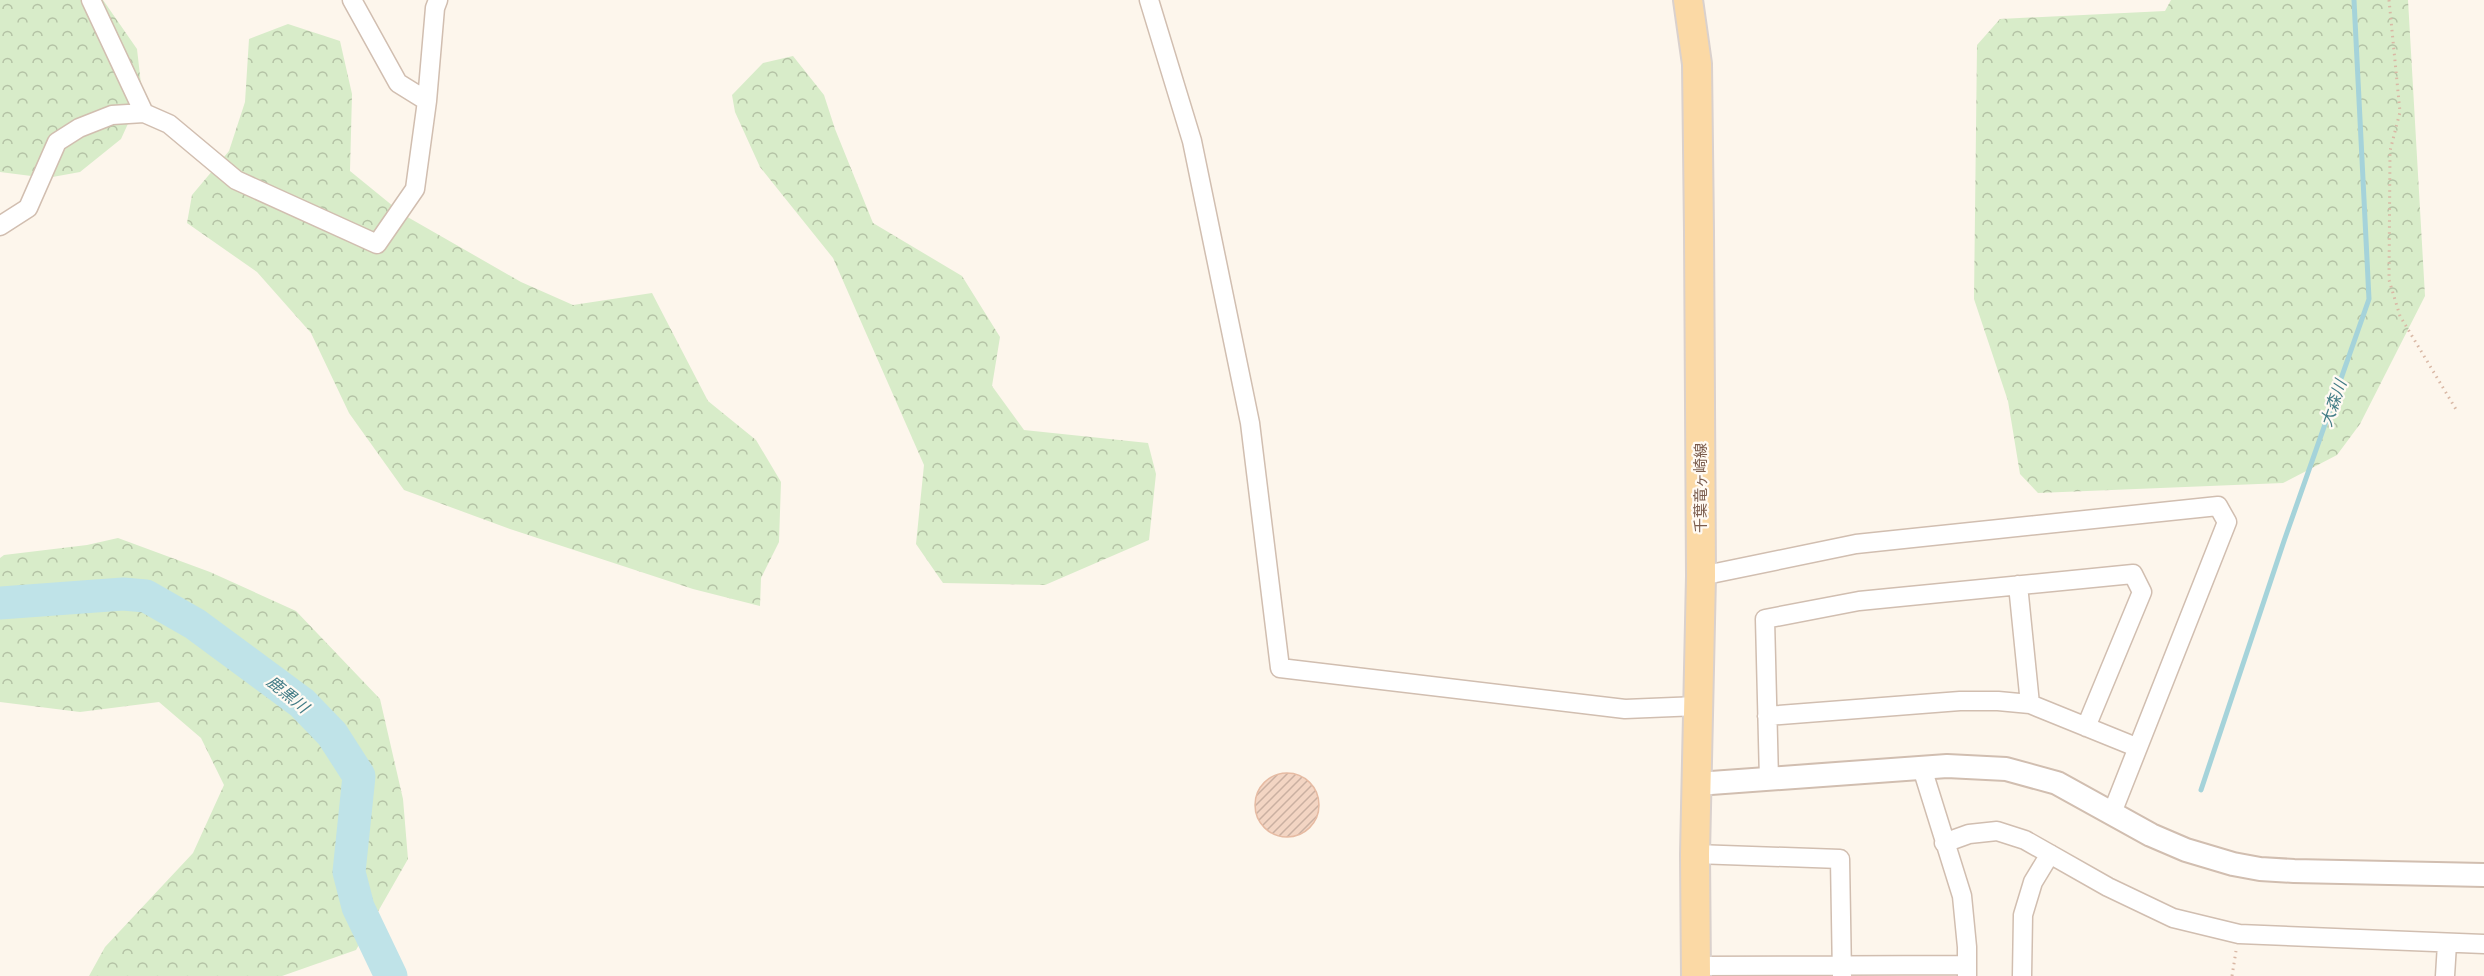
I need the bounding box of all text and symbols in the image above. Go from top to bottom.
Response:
water label: 大森川 [2316,375,2351,429]
street label: 千葉竜ヶ崎線 [1691,443,1710,533]
water label: 鹿黒川 [263,671,314,718]

